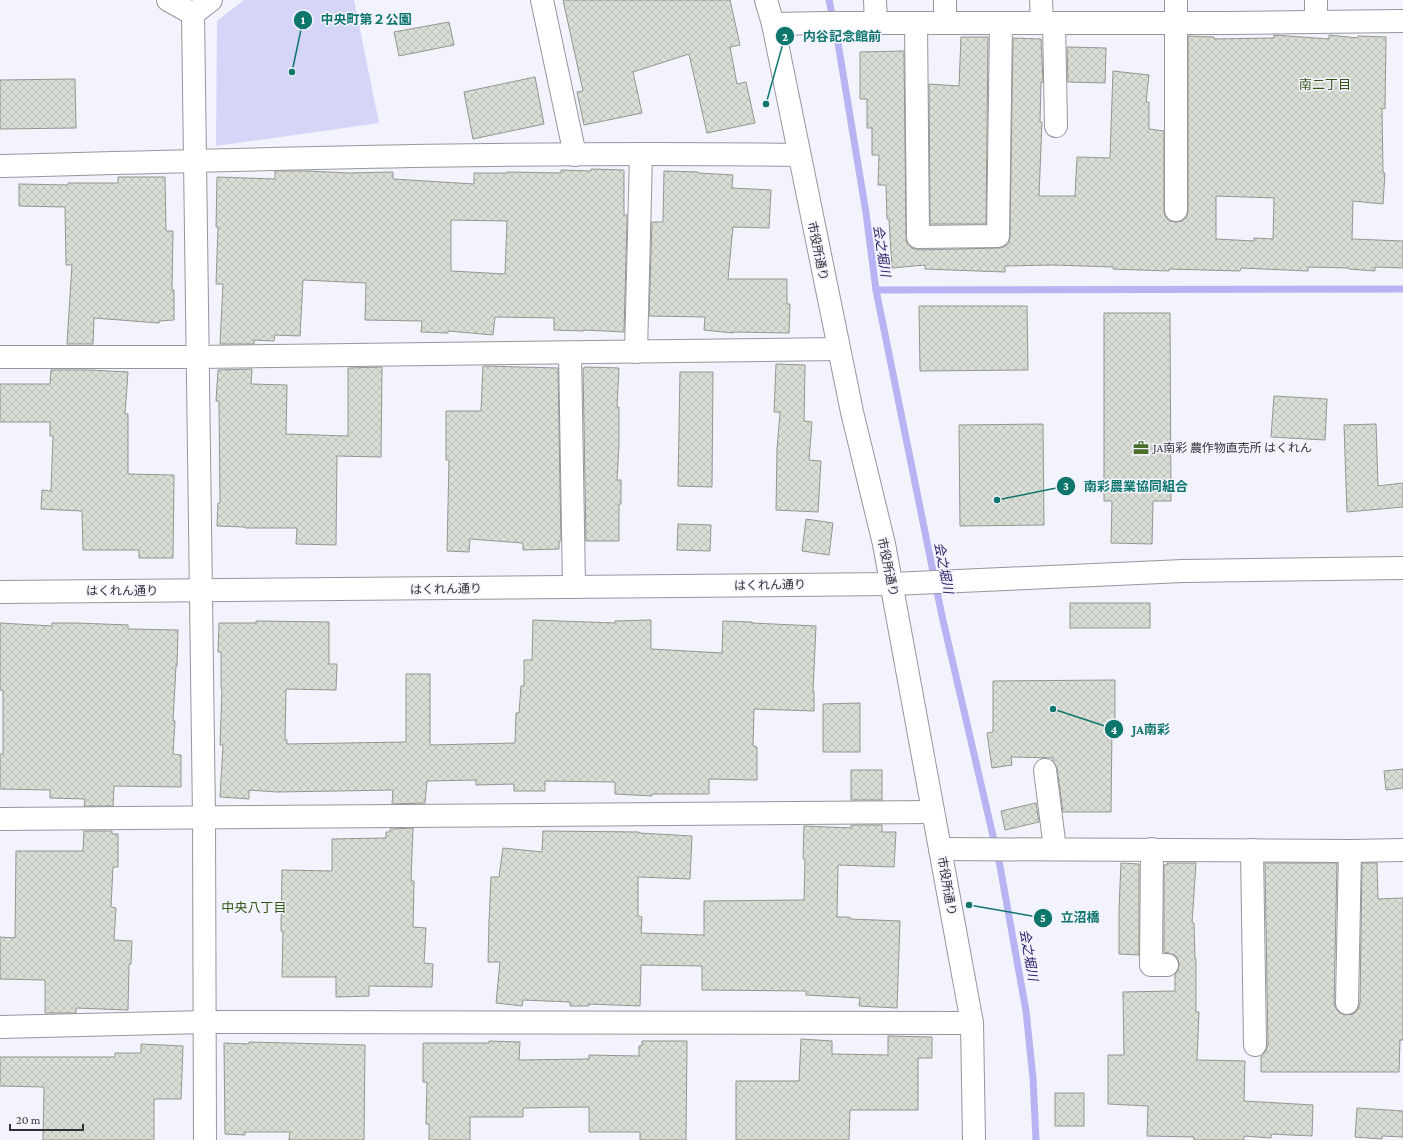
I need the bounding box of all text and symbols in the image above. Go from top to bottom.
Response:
callout: 中央町第２公園 [293,7,420,32]
text: 中央町第２公園 [320,12,412,27]
text: 1 [301,13,306,27]
callout: 内谷記念館前 [775,24,889,49]
text: 内谷記念館前 [803,29,881,44]
text: 2 [782,30,788,44]
district label: 南二丁目 [1299,77,1351,92]
street label: 市役所通り [805,220,831,282]
water label: 会之堀川 [871,224,894,280]
office icon: JA南彩 農作物直売所 はくれん [1132,439,1150,457]
place label: JA南彩 農作物直売所 はくれん [1152,441,1312,455]
callout: 南彩農業協同組合 [1056,473,1196,498]
text: 3 [1063,479,1069,493]
text: 南彩農業協同組合 [1084,479,1188,494]
street label: 市役所通り [875,536,901,598]
water label: 会之堀川 [932,541,957,597]
street label: はくれん通り [734,577,806,593]
street label: はくれん通り [410,581,482,597]
street label: はくれん通り [86,584,158,598]
callout: JA南彩 [1104,717,1179,742]
text: JA南彩 [1130,722,1170,737]
text: 4 [1111,723,1118,737]
street label: 市役所通り [935,855,959,917]
district label: 中央八丁目 [221,900,287,915]
callout: 立沼橋 [1033,905,1108,930]
text: 立沼橋 [1060,910,1100,925]
text: 5 [1040,911,1046,925]
water label: 会之堀川 [1017,928,1041,984]
scale bar [10,1106,83,1132]
text: 20 m [16,1113,41,1127]

